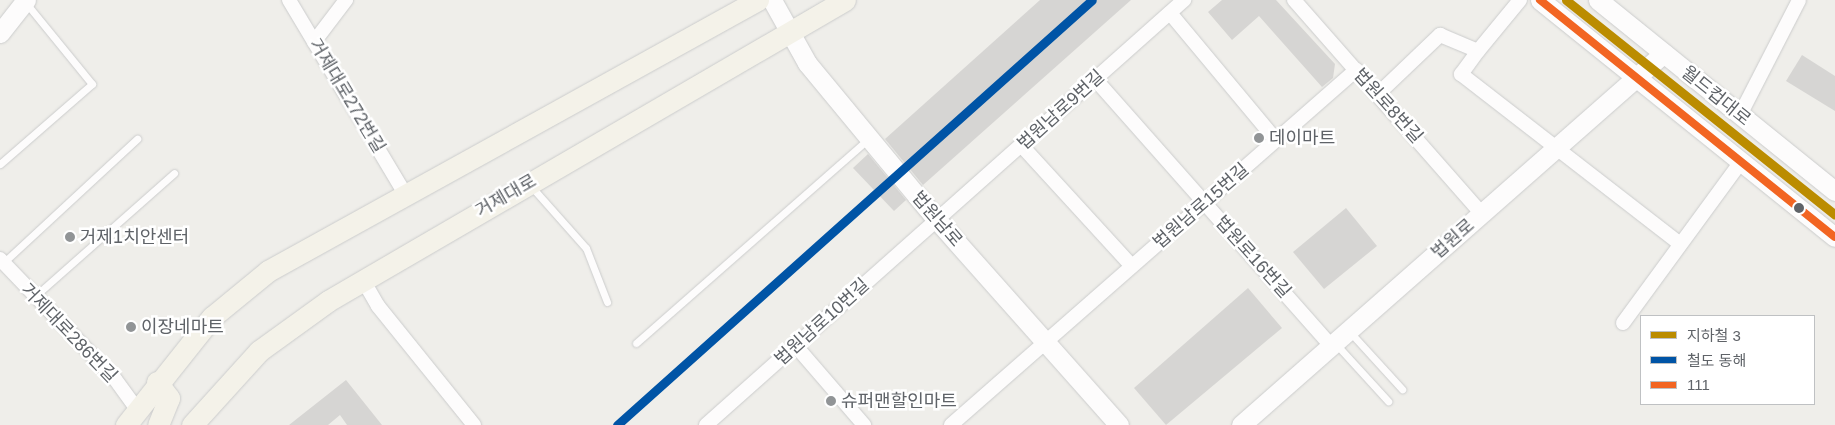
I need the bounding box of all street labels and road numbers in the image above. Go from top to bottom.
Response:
street label: 거제대로272번길 [304,35,390,157]
street label: 월드컵대로 [1677,62,1755,130]
street label: 법원로8번길 [1349,64,1427,148]
street label: 법원남로9번길 [1013,65,1109,155]
street label: 법원남로15번길 [1149,159,1253,253]
street label: 거제대로 [472,170,540,222]
street label: 법원남로 [907,187,967,251]
street label: 법원로16번길 [1211,212,1295,302]
street label: 법원로 [1427,215,1479,263]
street label: 법원남로10번길 [770,274,874,370]
street label: 거제대로286번길 [16,279,122,387]

